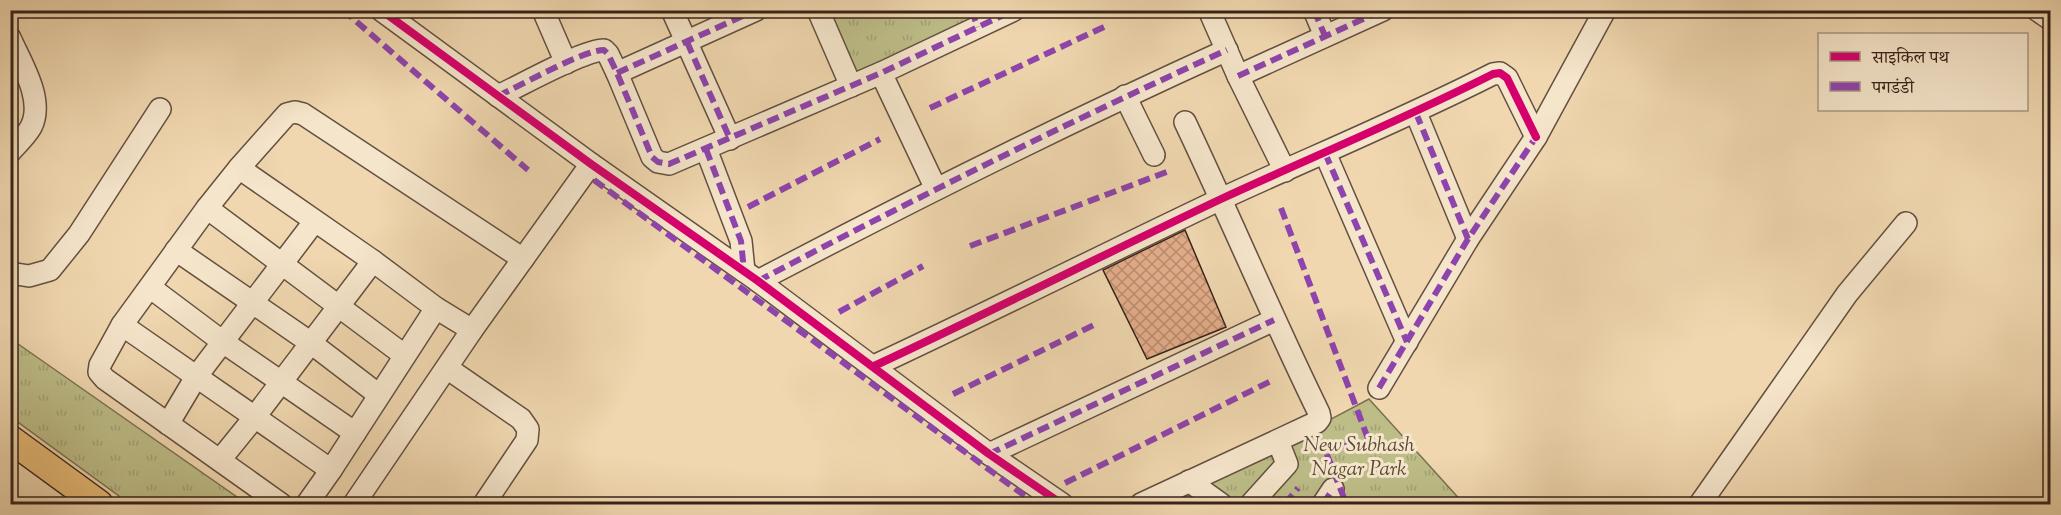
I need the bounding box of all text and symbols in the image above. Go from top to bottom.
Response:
legend [1818,33,2028,111]
text: साइकिल पथ [1871,46,1951,72]
text: पगडंडी [1871,76,1915,102]
park label: New Subhash Nagar Park [1303,431,1415,485]

